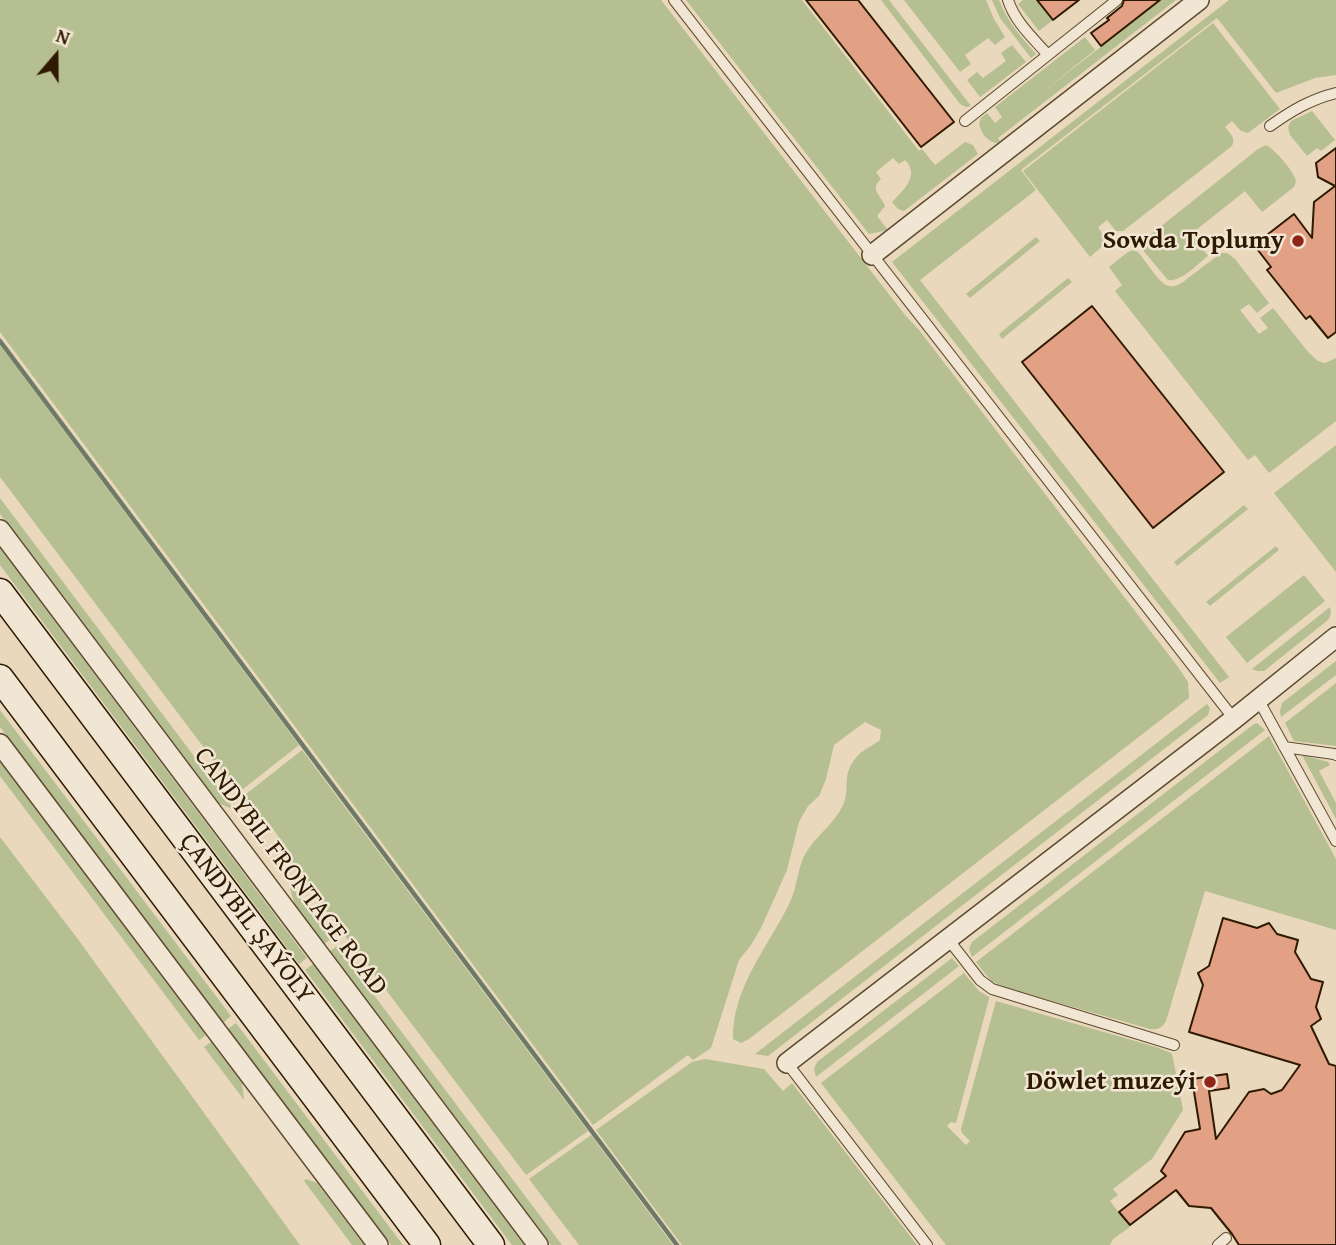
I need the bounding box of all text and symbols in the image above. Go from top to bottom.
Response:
north arrow [21,21,91,91]
text: N [52,21,74,52]
place label: Sowda Toplumy [1103,225,1284,257]
marker: Sowda Toplumy [1290,233,1306,249]
street label: CANDYBIL FRONTAGE ROAD [186,742,394,1002]
street label: ÇANDYBIL ŞAÝOLY [172,828,320,1010]
place label: Döwlet muzeýi [1026,1066,1196,1098]
marker: Döwlet muzeýi [1202,1074,1218,1090]

